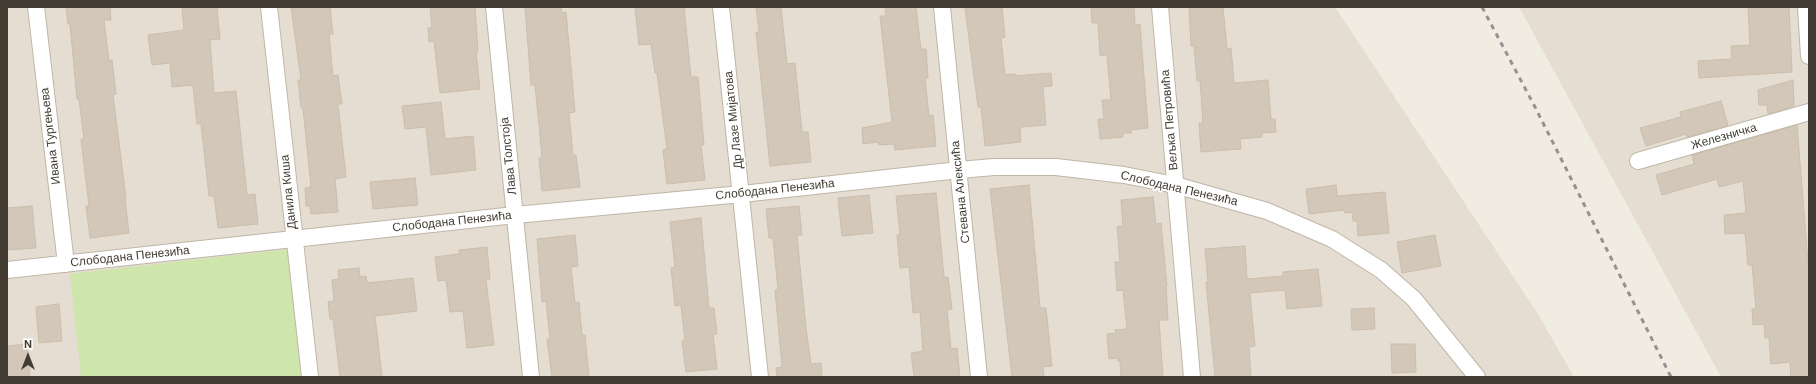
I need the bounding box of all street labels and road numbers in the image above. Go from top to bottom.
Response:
street label: Вељка Петровића [1158,69,1182,171]
street label: Др Лазе Мијатова [722,70,746,170]
street label: Ивана Тургењева [38,87,64,185]
street label: Лава Толстоја [498,117,520,195]
street label: Железничка [1689,121,1759,153]
street label: Стевана Алексића [948,140,974,244]
street label: Данила Киша [278,154,300,230]
street label: Слободана Пенезића [1119,169,1239,209]
street label: Слободана Пенезића [715,177,835,203]
street label: Слободана Пенезића [392,209,512,235]
street label: Слободана Пенезића [70,244,190,270]

